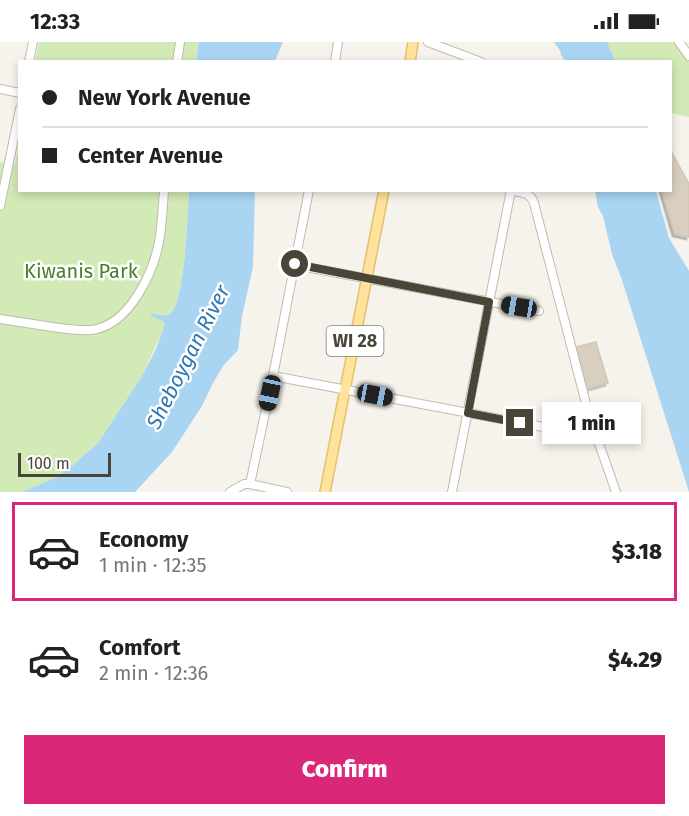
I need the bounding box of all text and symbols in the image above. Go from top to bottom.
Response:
text: 12:33 [30,8,80,35]
text: New York Avenue [78,84,251,111]
text: Center Avenue [78,142,223,169]
route start [281,250,308,277]
park label: Kiwanis Park [24,259,139,283]
water label: Sheboygan River [140,280,236,434]
car [500,295,538,319]
road number: WI 28 [326,326,384,356]
car [257,374,283,412]
car [356,383,394,407]
callout: 1 min [541,402,640,444]
route end [506,409,533,436]
text: 1 min [568,411,615,435]
scale bar [18,450,111,478]
text: 100 m [27,454,70,473]
icon: car [27,525,81,579]
text: Economy [99,526,188,553]
text: $3.18 [612,538,662,565]
text: 1 min · 12:35 [99,553,206,577]
icon: car [27,633,81,687]
text: Comfort [99,634,180,661]
text: $4.29 [608,646,662,673]
text: 2 min · 12:36 [99,661,208,685]
button: Confirm [24,735,665,804]

